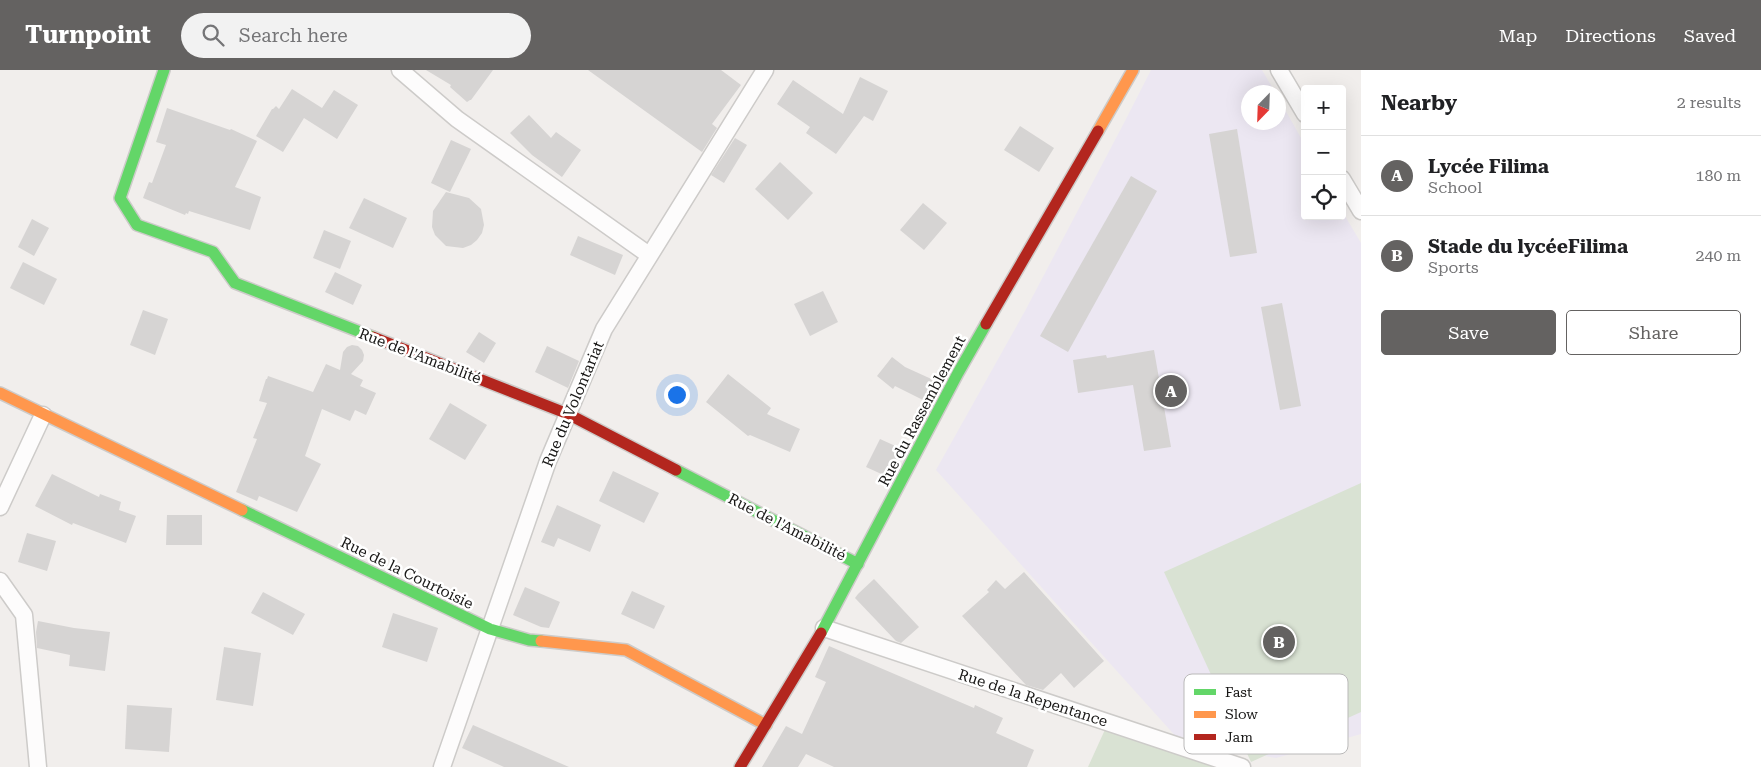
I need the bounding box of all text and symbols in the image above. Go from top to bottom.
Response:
search box [181,13,531,58]
text: Turnpoint [25,21,151,49]
icon: search [199,21,227,49]
text: Search here [239,24,348,47]
text: Map [1499,25,1537,46]
text: Directions [1565,25,1656,46]
text: Saved [1684,25,1736,46]
north arrow [1241,85,1286,130]
map controls [1301,85,1346,220]
button: + [1301,85,1346,130]
text: Nearby [1381,91,1457,115]
text: 2 results [1677,93,1741,112]
button: − [1301,130,1346,175]
text: Lycée Filima [1428,155,1549,178]
text: A [1391,166,1403,185]
text: 180 m [1695,166,1741,185]
button: locate [1301,175,1346,220]
text: School [1428,178,1482,197]
text: Stade du lycéeFilima [1428,235,1628,258]
text: B [1391,246,1403,265]
text: 240 m [1695,246,1741,265]
text: Sports [1428,258,1479,277]
button: Save [1381,310,1556,355]
button: Share [1566,310,1741,355]
street label: Rue de l'Amabilité [356,324,484,388]
street label: Rue du Rassemblement [875,332,970,489]
street label: Rue du Volontariat [538,338,608,470]
pin: A [1155,372,1187,410]
your location [664,382,690,408]
street label: Rue de l'Amabilité [725,490,849,564]
street label: Rue de la Courtoisie [338,533,476,613]
pin: B [1263,623,1295,661]
street label: Rue de la Repentance [956,665,1110,731]
legend [1184,674,1348,754]
text: Fast [1225,684,1252,700]
text: Slow [1225,706,1258,722]
text: Jam [1225,729,1253,745]

